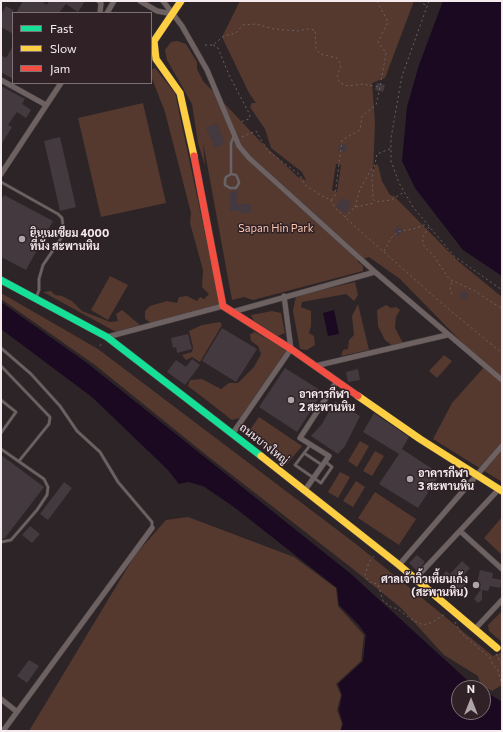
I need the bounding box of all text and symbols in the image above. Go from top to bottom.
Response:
legend [12,12,152,84]
text: Fast [50,21,73,35]
text: Slow [50,41,77,55]
text: Jam [50,61,70,75]
park label: Sapan Hin Park [238,221,314,235]
place label: ยิมเนเซียม 4000 ที่นั่ง สะพานหิน [30,226,109,252]
marker: ยิมเนเซียม 4000 ที่นั่ง สะพานหิน [17,234,27,244]
place label: อาคารกีฬา 2 สะพานหิน [299,387,355,413]
marker: อาคารกีฬา 2 สะพานหิน [286,395,296,405]
street label: ถนนบางใหญ่ [237,421,291,467]
place label: อาคารกีฬา 3 สะพานหิน [418,466,474,492]
marker: อาคารกีฬา 3 สะพานหิน [405,474,415,484]
place label: ศาลเจ้ากิ้วเที้ยนเก้ง (สะพานหิน) [381,572,468,598]
marker: ศาลเจ้ากิ้วเที้ยนเก้ง (สะพานหิน) [471,580,481,590]
north arrow [451,680,491,720]
text: N [467,682,475,695]

